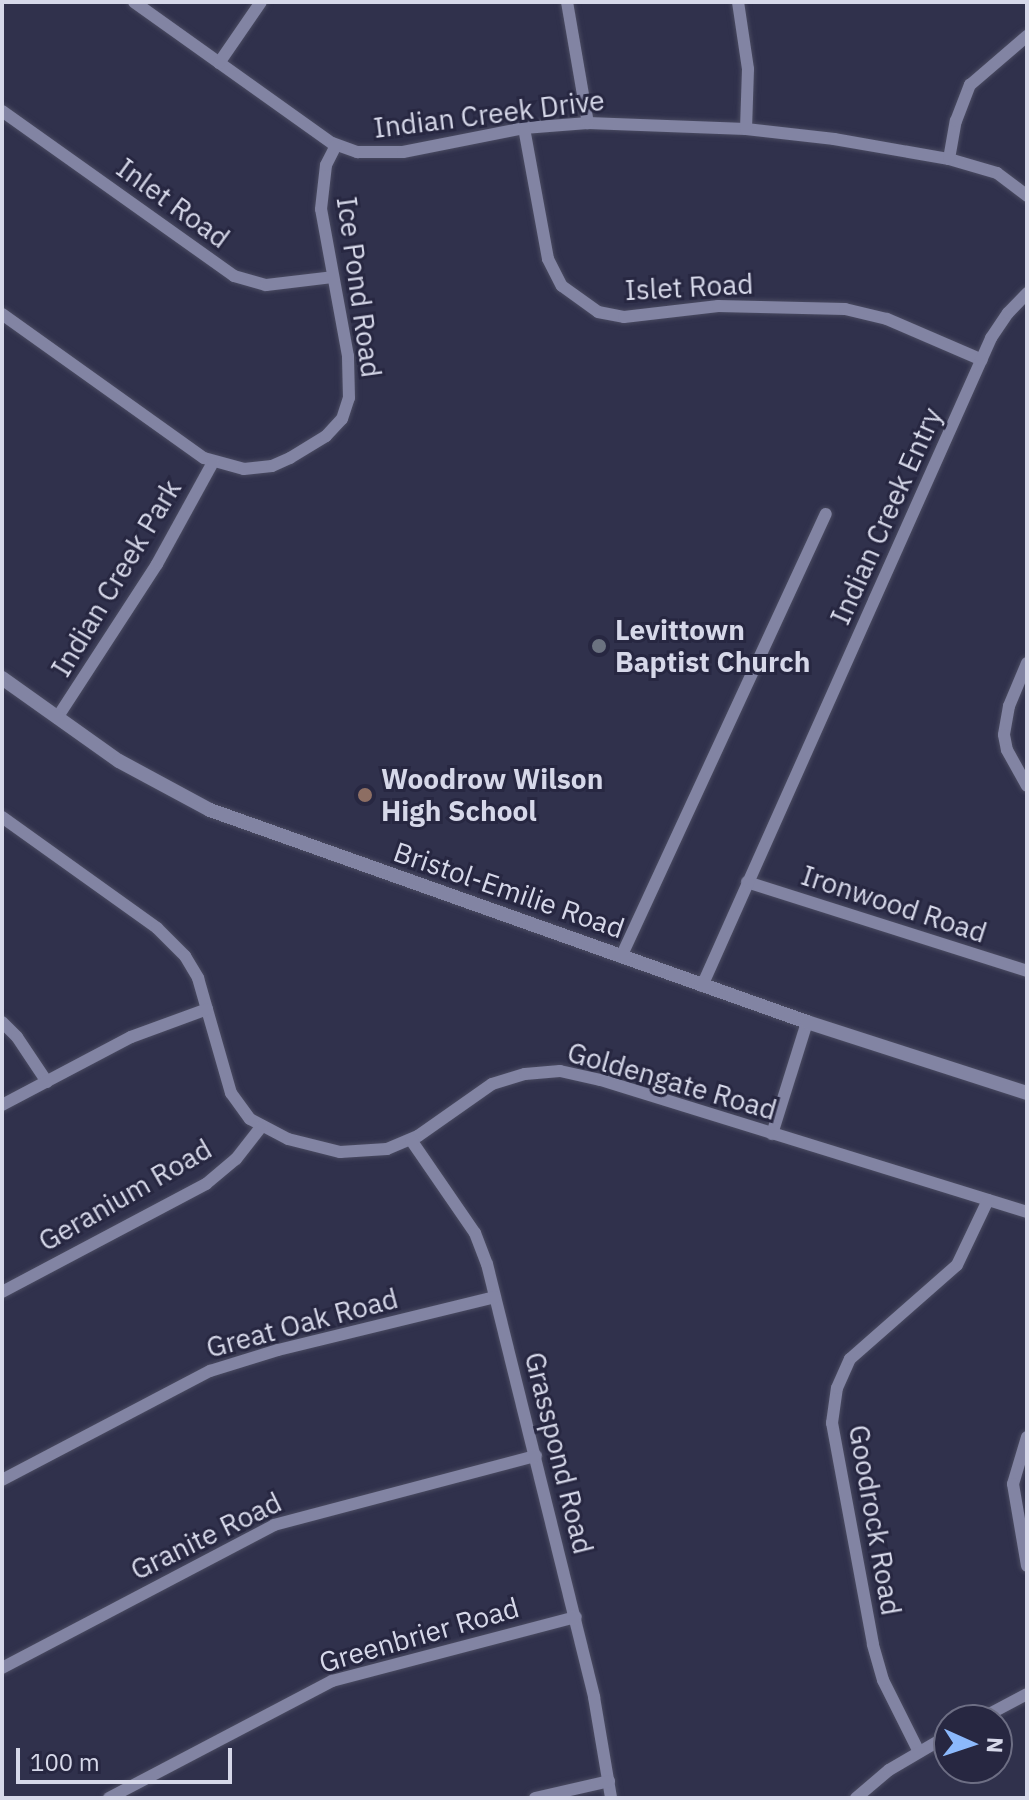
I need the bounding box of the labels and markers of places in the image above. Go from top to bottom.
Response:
place label: Levittown Baptist Church [615,613,810,679]
marker: Levittown Baptist Church [590,637,608,655]
place label: Woodrow Wilson High School [381,762,603,828]
marker: Woodrow Wilson High School [356,786,374,804]

